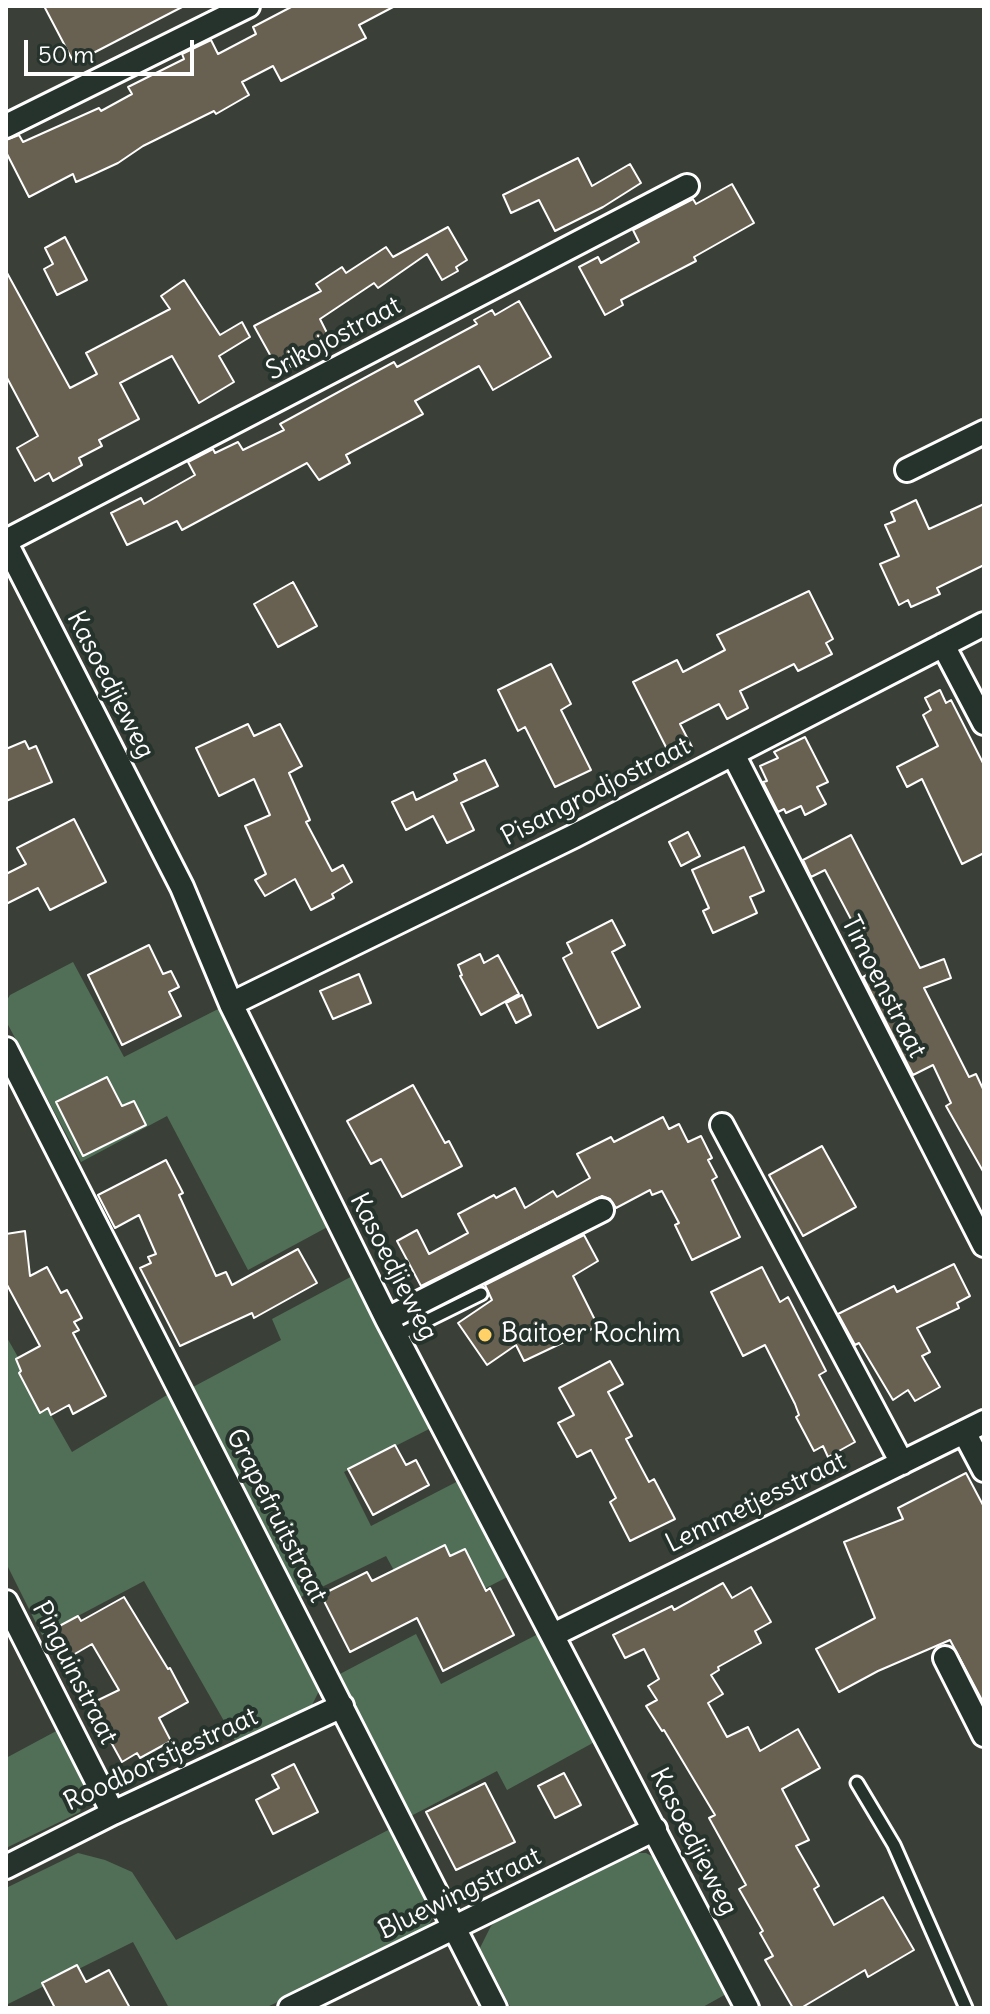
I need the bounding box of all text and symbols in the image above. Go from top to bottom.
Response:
scale bar [28,24,198,74]
text: 50 m [38,39,94,69]
street label: Srikojostraat [261,290,407,388]
street label: Kasoedjieweg [60,606,160,764]
street label: Pisangrodjostraat [496,731,696,853]
street label: Timoenstraat [834,911,932,1063]
street label: Kasoedjieweg [343,1188,443,1346]
place label: Baitoer Rochim [501,1319,681,1351]
marker: Baitoer Rochim [476,1326,494,1344]
street label: Grapefruitstraat [219,1424,333,1608]
street label: Lemmetjesstraat [661,1446,851,1560]
street label: Pinguinstraat [25,1596,123,1750]
street label: Roodborstjestraat [59,1701,263,1819]
street label: Kasoedjieweg [643,1763,743,1921]
street label: Bluewingstraat [374,1841,546,1947]

